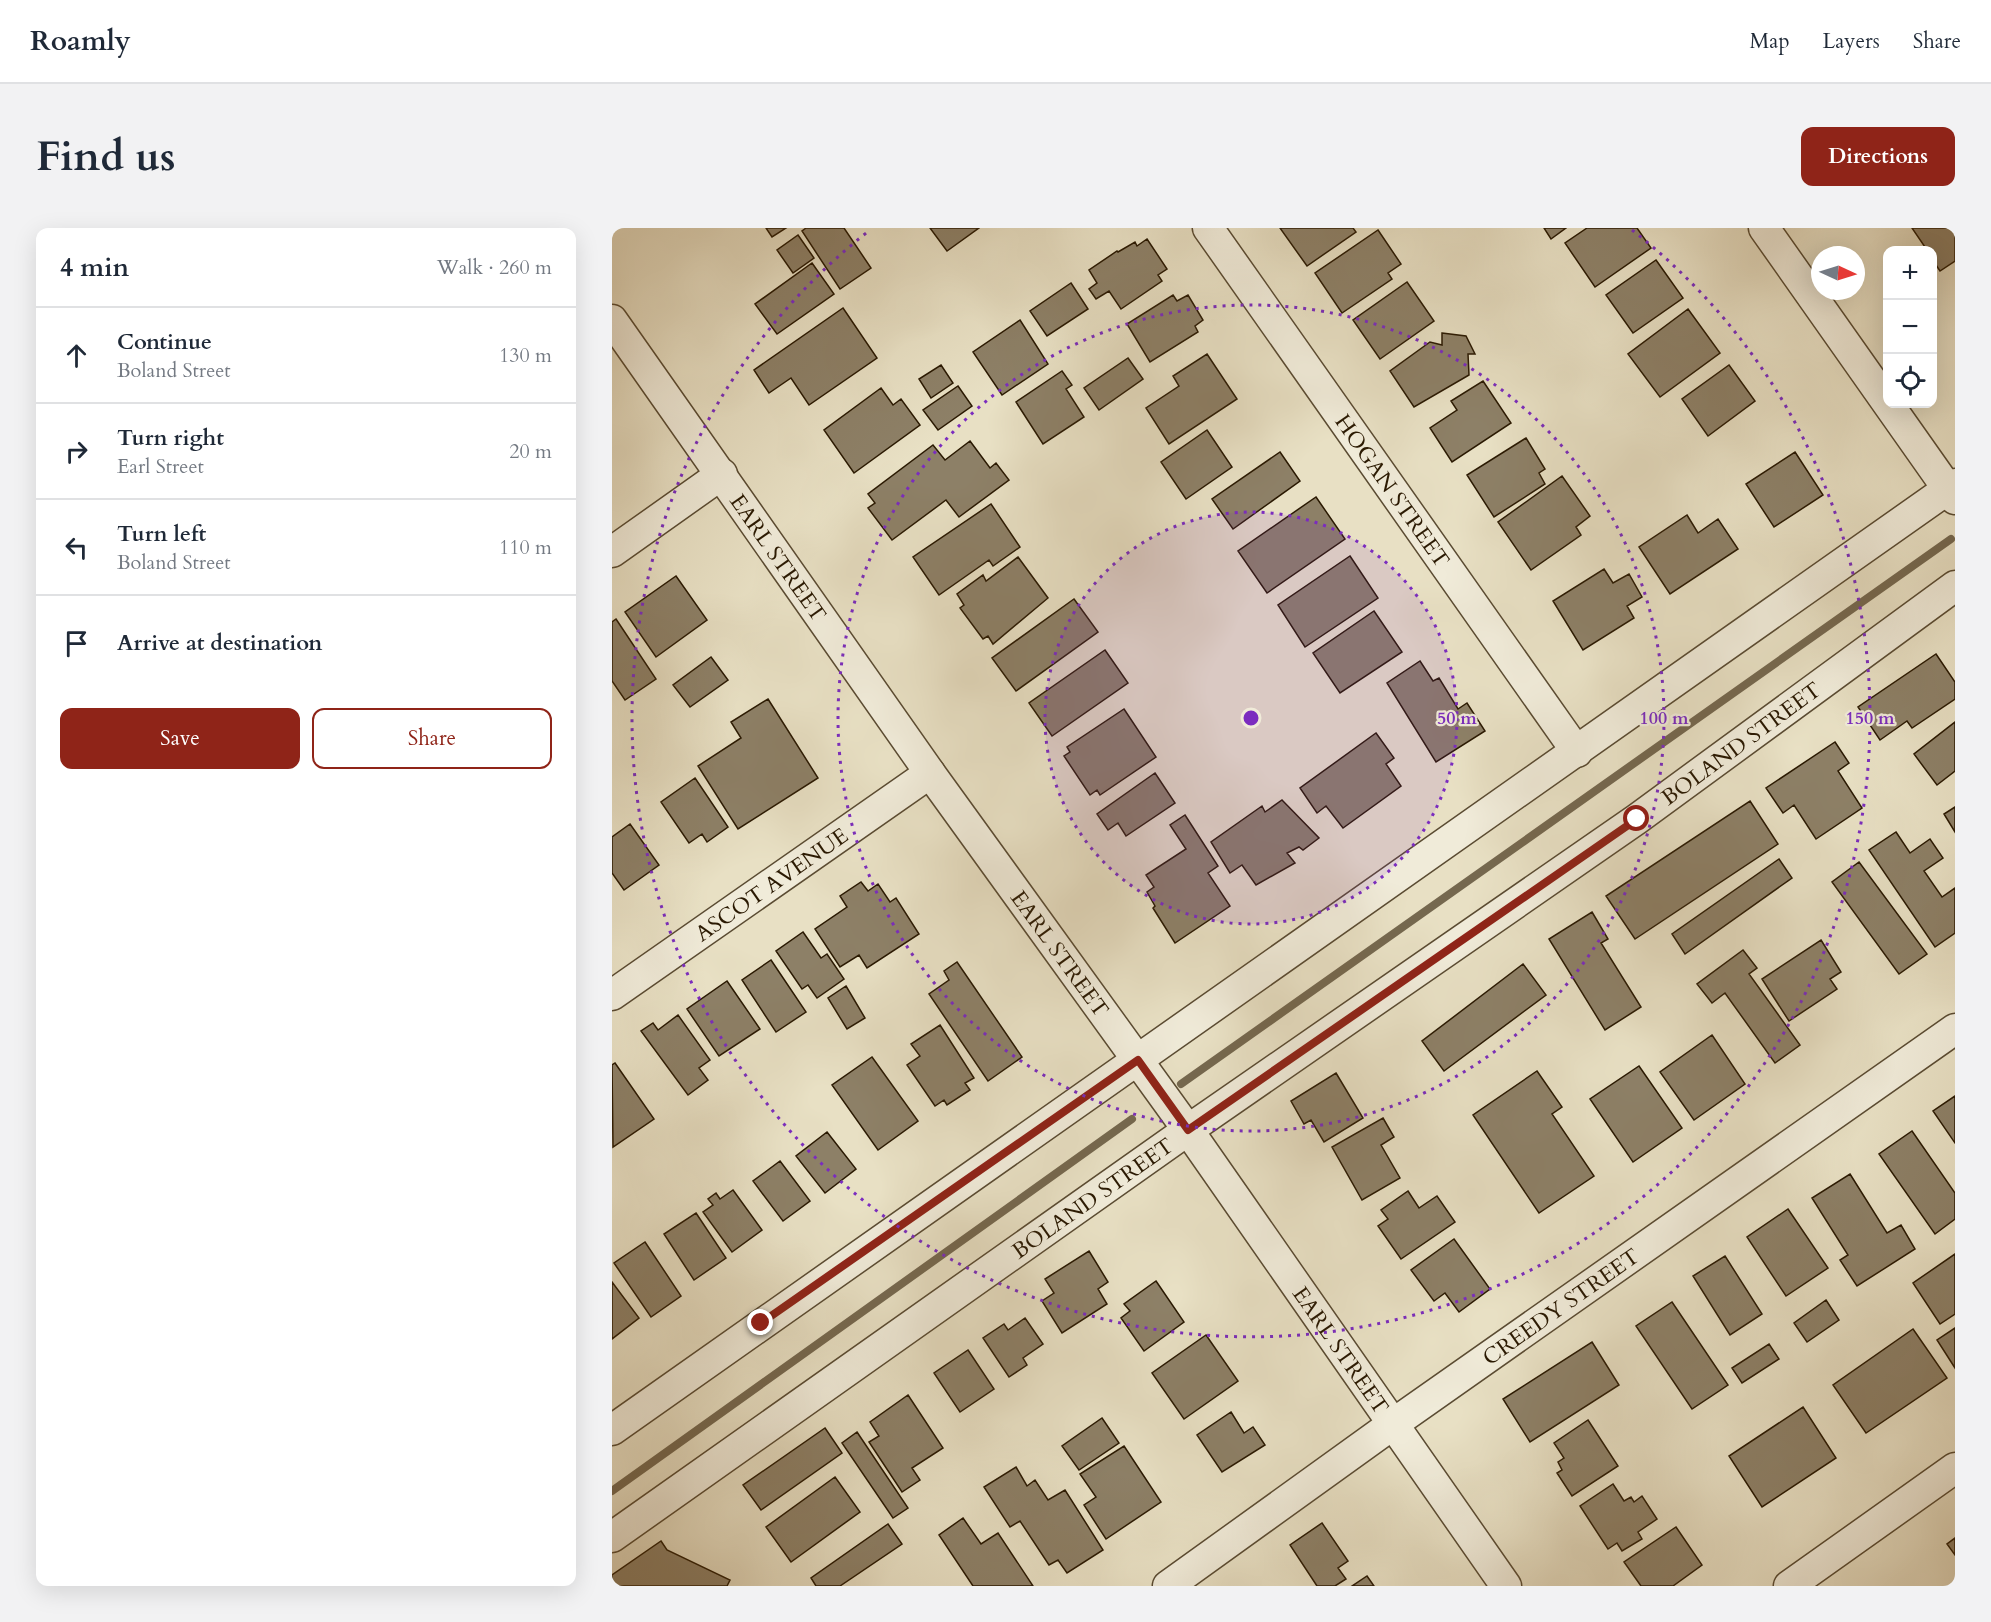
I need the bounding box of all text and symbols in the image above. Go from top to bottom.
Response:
text: Roamly [30,22,131,60]
text: Map [1750,27,1790,56]
text: Layers [1823,27,1880,56]
text: Share [1913,27,1961,56]
button: Directions [1801,127,1955,186]
text: Find us [36,128,176,185]
north arrow [1811,246,1865,300]
map controls [1883,246,1937,408]
button: + [1883,246,1937,300]
text: 4 min [60,250,129,285]
text: Walk · 260 m [437,254,552,281]
button: − [1883,300,1937,354]
text: Continue [117,327,212,357]
icon: ahead [60,339,93,372]
text: 130 m [499,342,552,369]
button: locate [1883,354,1937,408]
text: Boland Street [117,357,231,384]
street label: HOGAN STREET [1328,408,1456,574]
text: Turn right [117,423,224,453]
icon: right [60,435,93,468]
text: 20 m [509,438,552,465]
text: Earl Street [117,453,204,480]
street label: EARL STREET [723,488,833,628]
text: Turn left [117,519,206,549]
icon: left [60,531,93,564]
text: 110 m [499,534,552,561]
text: Boland Street [117,549,231,576]
icon: arrive [60,627,93,660]
text: Arrive at destination [117,628,322,658]
street label: BOLAND STREET [1655,675,1827,812]
text: 50 m [1437,706,1477,731]
text: 100 m [1639,706,1689,731]
text: 150 m [1845,706,1895,731]
button: Save [60,708,300,769]
button: Share [312,708,552,769]
centre of rings [1241,708,1261,728]
route start [1623,805,1649,831]
street label: ASCOT AVENUE [689,821,854,949]
street label: EARL STREET [1004,885,1115,1023]
street label: BOLAND STREET [1006,1131,1180,1266]
street label: CREEDY STREET [1477,1242,1645,1373]
street label: EARL STREET [1285,1281,1396,1420]
route end [747,1309,773,1335]

